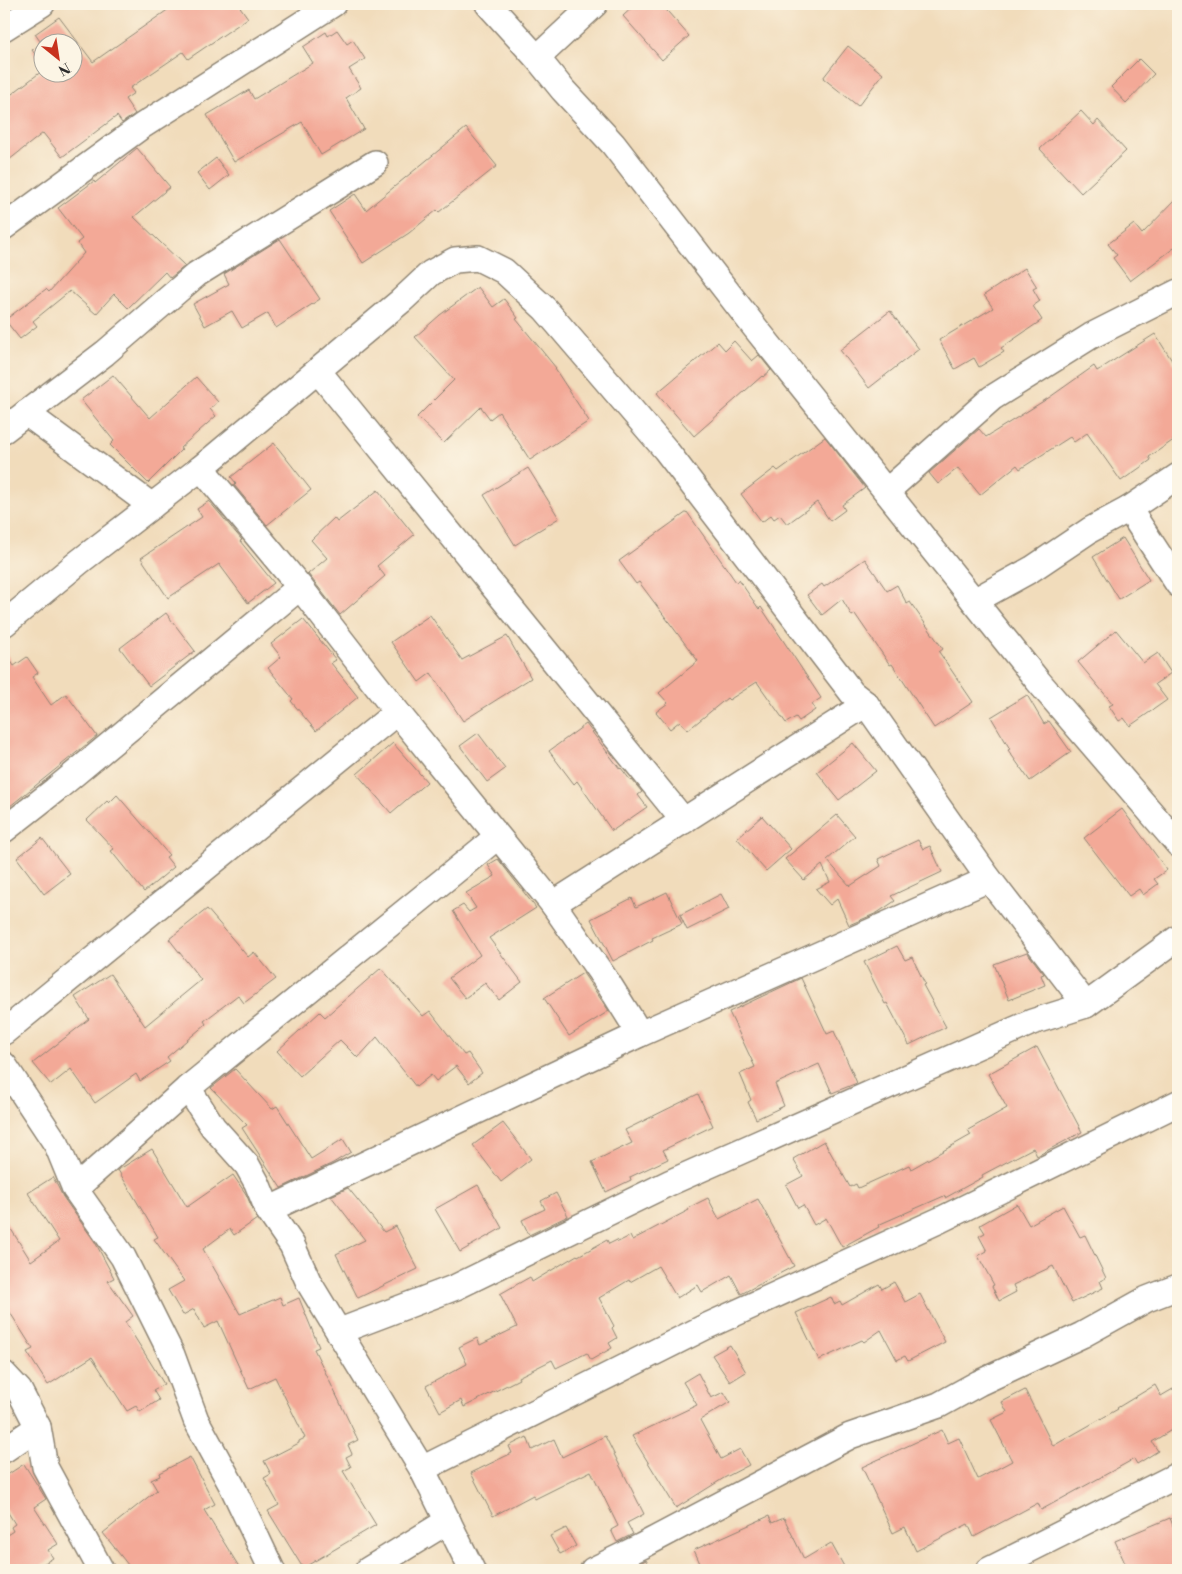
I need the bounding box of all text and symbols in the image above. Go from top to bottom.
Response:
north arrow [32,32,82,82]
text: N [55,58,73,79]

